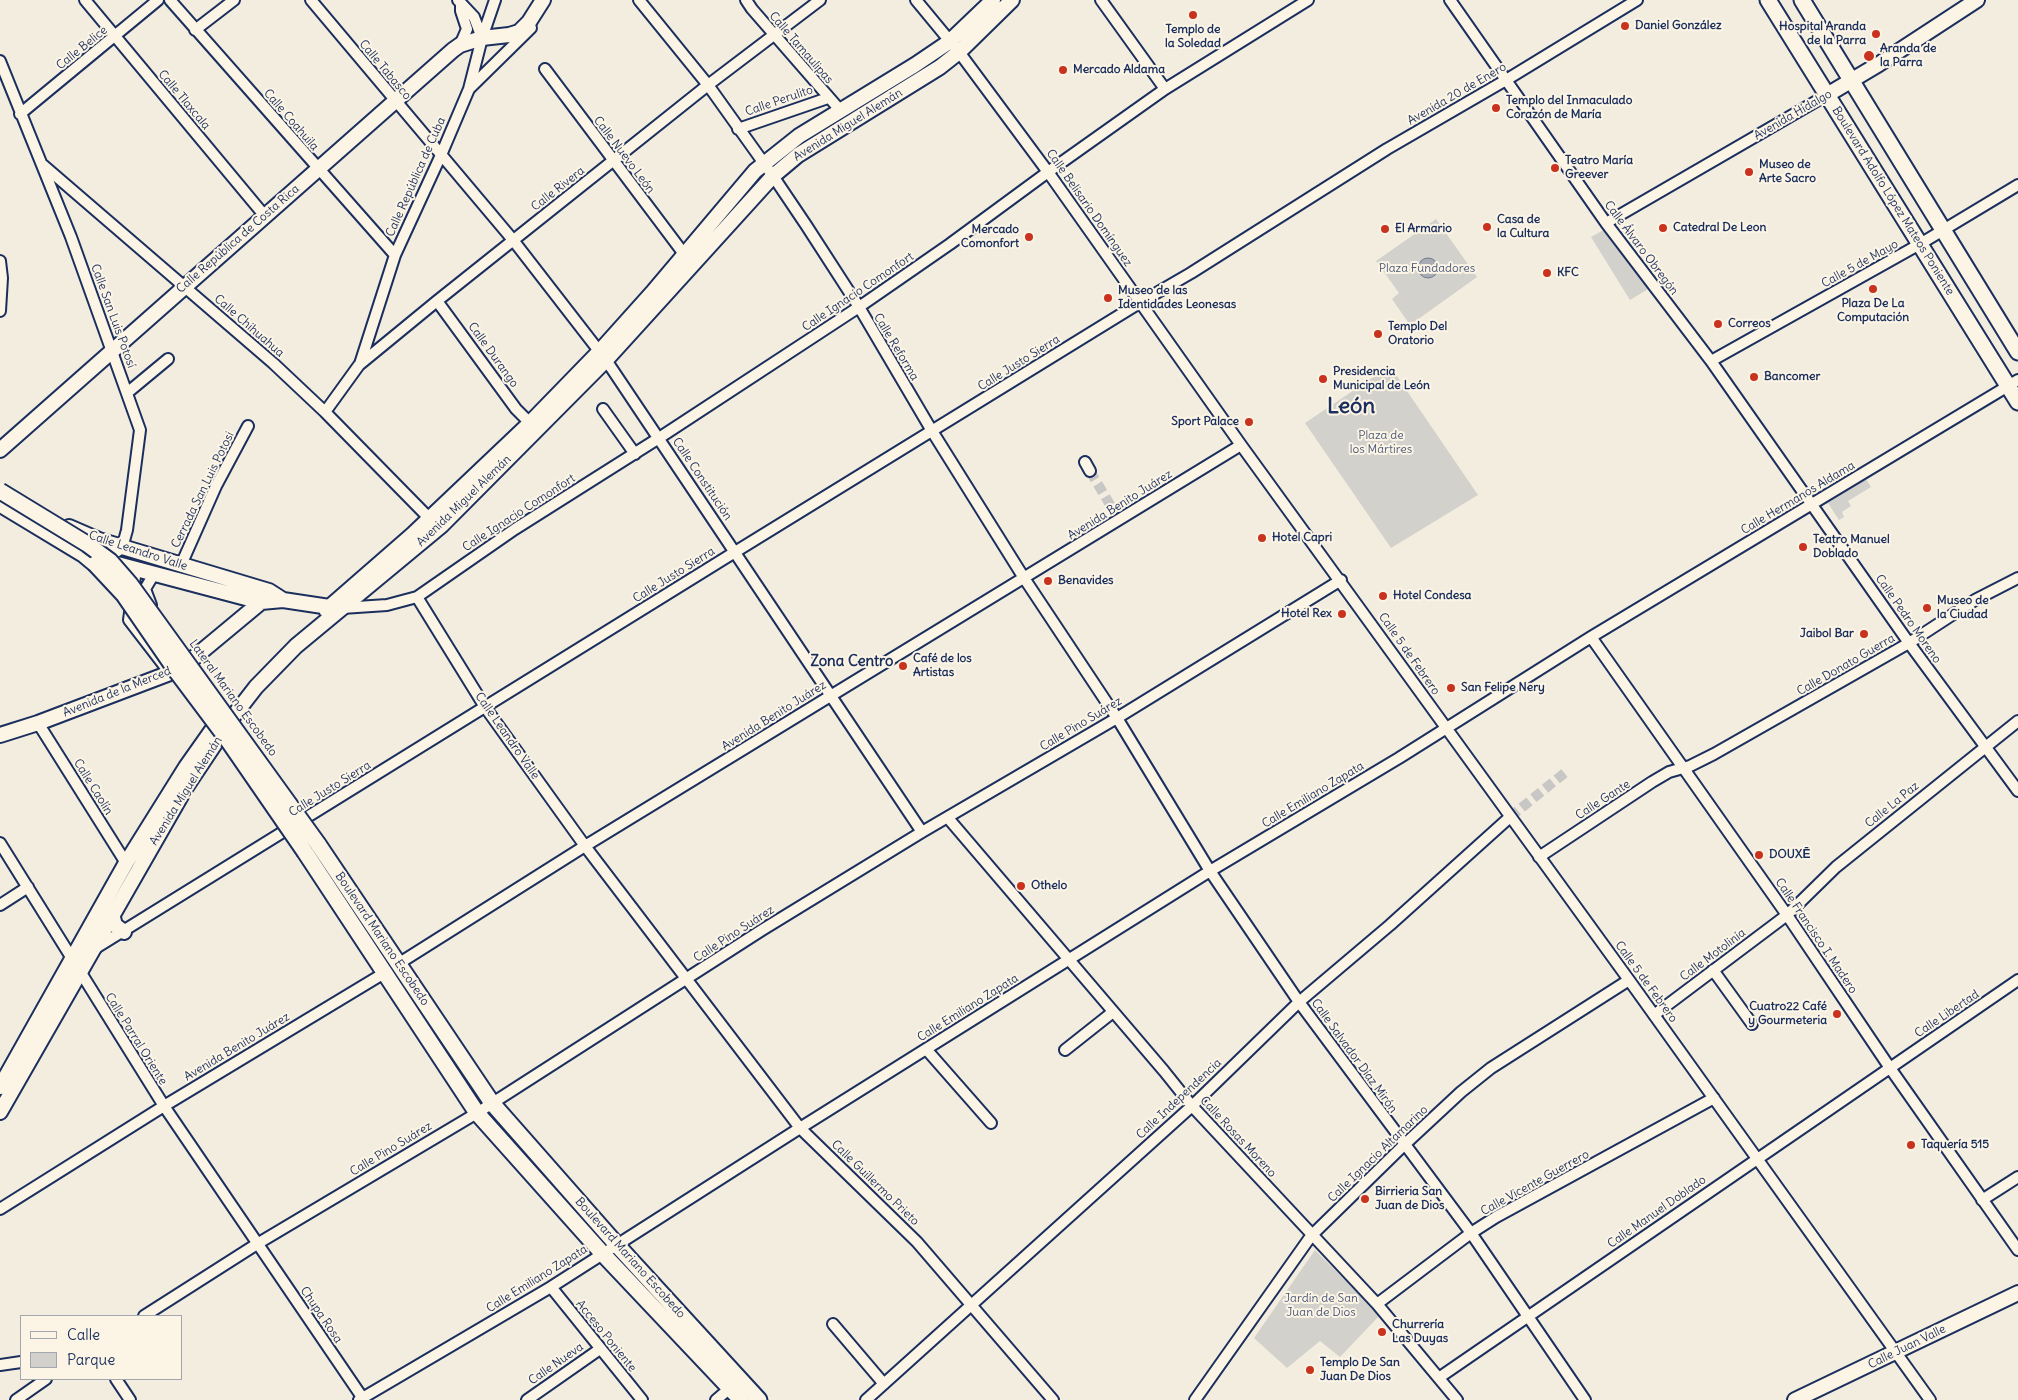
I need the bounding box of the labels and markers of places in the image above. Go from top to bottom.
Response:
marker: Templo de la Soledad [1187,9,1199,21]
place label: Daniel González [1635,19,1722,33]
marker: Daniel González [1619,20,1631,32]
place label: Hospital Aranda de la Parra [1779,20,1866,48]
place label: Templo de la Soledad [1165,23,1221,51]
marker: Hospital Aranda de la Parra [1870,28,1882,40]
place label: Aranda de la Parra [1880,42,1936,70]
marker: Aranda de la Parra [1862,49,1876,63]
place label: Mercado Aldama [1073,63,1165,77]
marker: Mercado Aldama [1057,64,1069,76]
place label: Templo del Inmaculado Corazón de María [1506,94,1632,122]
marker: Templo del Inmaculado Corazón de María [1490,102,1502,114]
place label: Teatro María Greever [1565,154,1633,182]
place label: Museo de Arte Sacro [1759,158,1816,186]
marker: Teatro María Greever [1549,162,1561,174]
marker: Museo de Arte Sacro [1743,166,1755,178]
place label: Casa de la Cultura [1497,213,1549,241]
marker: Casa de la Cultura [1481,221,1493,233]
place label: Catedral De Leon [1673,221,1766,235]
place label: El Armario [1395,222,1452,236]
marker: Catedral De Leon [1657,222,1669,234]
place label: Mercado Comonfort [961,223,1019,251]
marker: El Armario [1379,223,1391,235]
marker: Mercado Comonfort [1023,231,1035,243]
place label: KFC [1557,266,1579,280]
marker: KFC [1541,267,1553,279]
marker: Plaza De La Computación [1867,283,1879,295]
place label: Museo de las Identidades Leonesas [1118,284,1236,312]
marker: Museo de las Identidades Leonesas [1102,292,1114,304]
place label: Plaza De La Computación [1837,297,1909,325]
place label: Correos [1728,317,1771,331]
marker: Correos [1712,318,1724,330]
place label: Templo Del Oratorio [1388,320,1447,348]
marker: Templo Del Oratorio [1372,328,1384,340]
place label: Presidencia Municipal de León [1333,365,1430,393]
place label: Bancomer [1764,370,1820,384]
marker: Bancomer [1748,371,1760,383]
marker: Presidencia Municipal de León [1317,373,1329,385]
place label: Sport Palace [1171,415,1239,429]
marker: Sport Palace [1243,416,1255,428]
place label: Hotel Capri [1272,531,1332,545]
marker: Hotel Capri [1256,532,1268,544]
place label: Teatro Manuel Doblado [1813,533,1890,561]
marker: Teatro Manuel Doblado [1797,541,1809,553]
place label: Benavides [1058,574,1114,588]
marker: Benavides [1042,575,1054,587]
place label: Hotel Condesa [1393,589,1471,603]
marker: Hotel Condesa [1377,590,1389,602]
place label: Museo de la Ciudad [1937,594,1989,622]
marker: Museo de la Ciudad [1921,602,1933,614]
place label: Hotel Rex [1281,607,1332,621]
marker: Hotel Rex [1336,608,1348,620]
place label: Jaibol Bar [1800,627,1854,641]
marker: Jaibol Bar [1858,628,1870,640]
place label: Café de los Artistas [913,652,972,680]
marker: Café de los Artistas [897,660,909,672]
place label: San Felipe Nery [1461,681,1545,695]
marker: San Felipe Nery [1445,682,1457,694]
place label: DOUXĒ [1769,848,1810,862]
marker: DOUXĒ [1753,849,1765,861]
place label: Othelo [1031,879,1067,893]
marker: Othelo [1015,880,1027,892]
place label: Cuatro22 Café y Gourmeteria [1748,1000,1827,1028]
marker: Cuatro22 Café y Gourmeteria [1831,1008,1843,1020]
place label: Taquería 515 [1921,1138,1989,1152]
marker: Taquería 515 [1905,1139,1917,1151]
place label: Birrieria San Juan de Dios [1375,1185,1444,1213]
marker: Birrieria San Juan de Dios [1359,1193,1371,1205]
place label: Churrería Las Duyas [1392,1318,1448,1346]
marker: Churrería Las Duyas [1376,1326,1388,1338]
place label: Templo De San Juan De Dios [1320,1356,1400,1384]
marker: Templo De San Juan De Dios [1304,1364,1316,1376]

